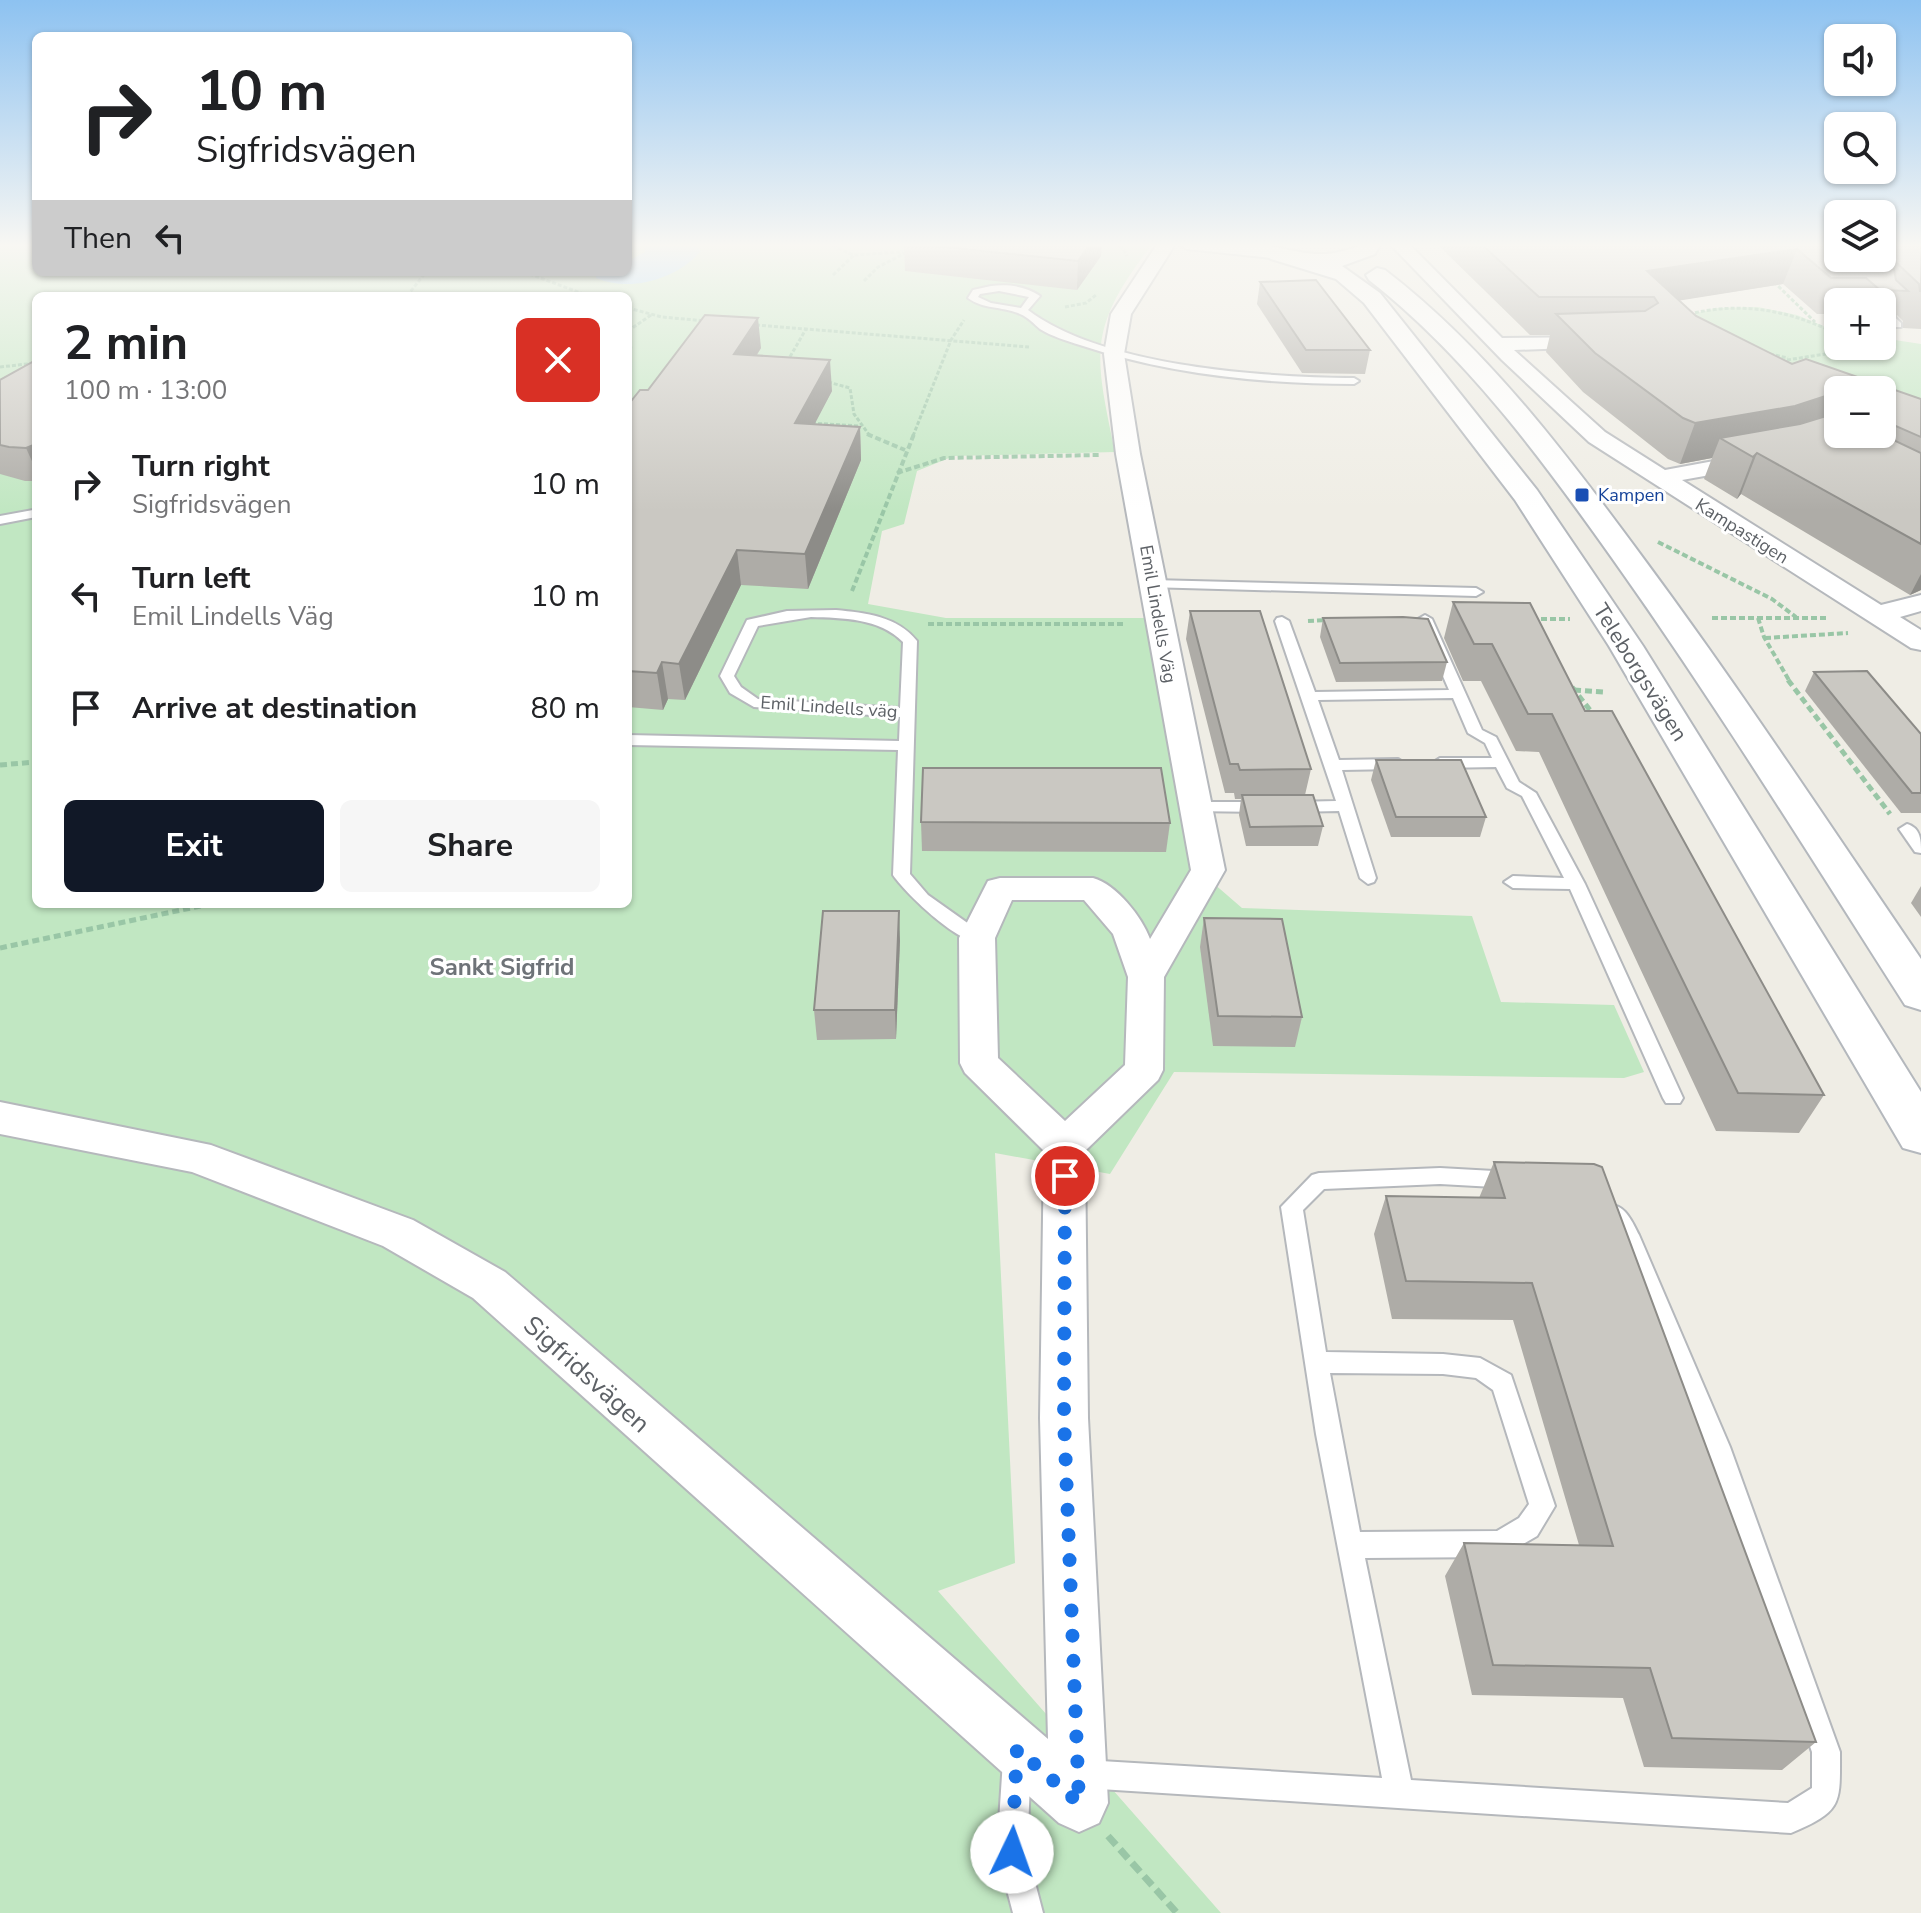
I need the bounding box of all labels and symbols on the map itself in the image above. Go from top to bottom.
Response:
place label: Kampen [1598,483,1665,507]
marker: Kampen [1573,486,1591,504]
street label: Kampastigen [1691,493,1793,569]
street label: Emil Lindells Väg [1134,543,1182,685]
street label: Teleborgsvägen [1586,598,1695,747]
street label: Emil Lindells väg [760,690,898,724]
district label: Sankt Sigfrid [430,951,574,983]
pin [1031,1142,1099,1210]
street label: Sigfridsvägen [516,1308,658,1441]
position arrow [970,1810,1054,1894]

